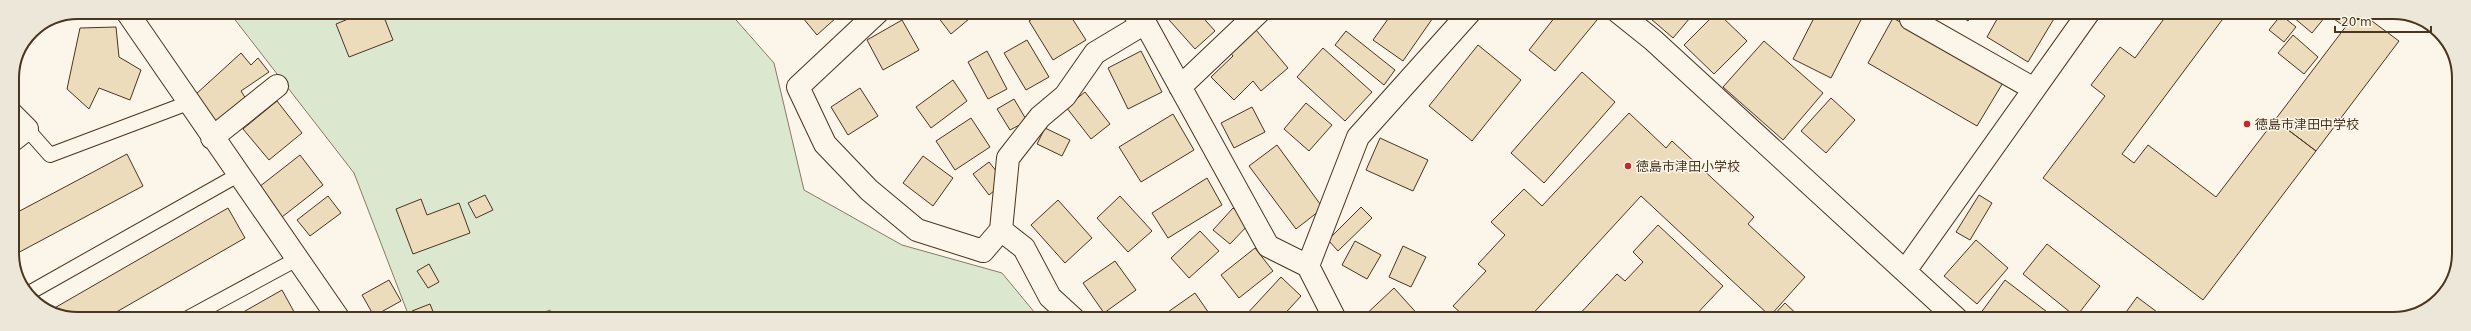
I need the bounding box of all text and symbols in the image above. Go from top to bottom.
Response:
scale bar [2335,8,2431,34]
text: 20 m [2341,15,2372,29]
place label: 徳島市津田中学校 [2255,117,2359,132]
marker: 徳島市津田中学校 [2242,119,2252,129]
place label: 徳島市津田小学校 [1636,159,1740,174]
marker: 徳島市津田小学校 [1623,161,1633,171]

